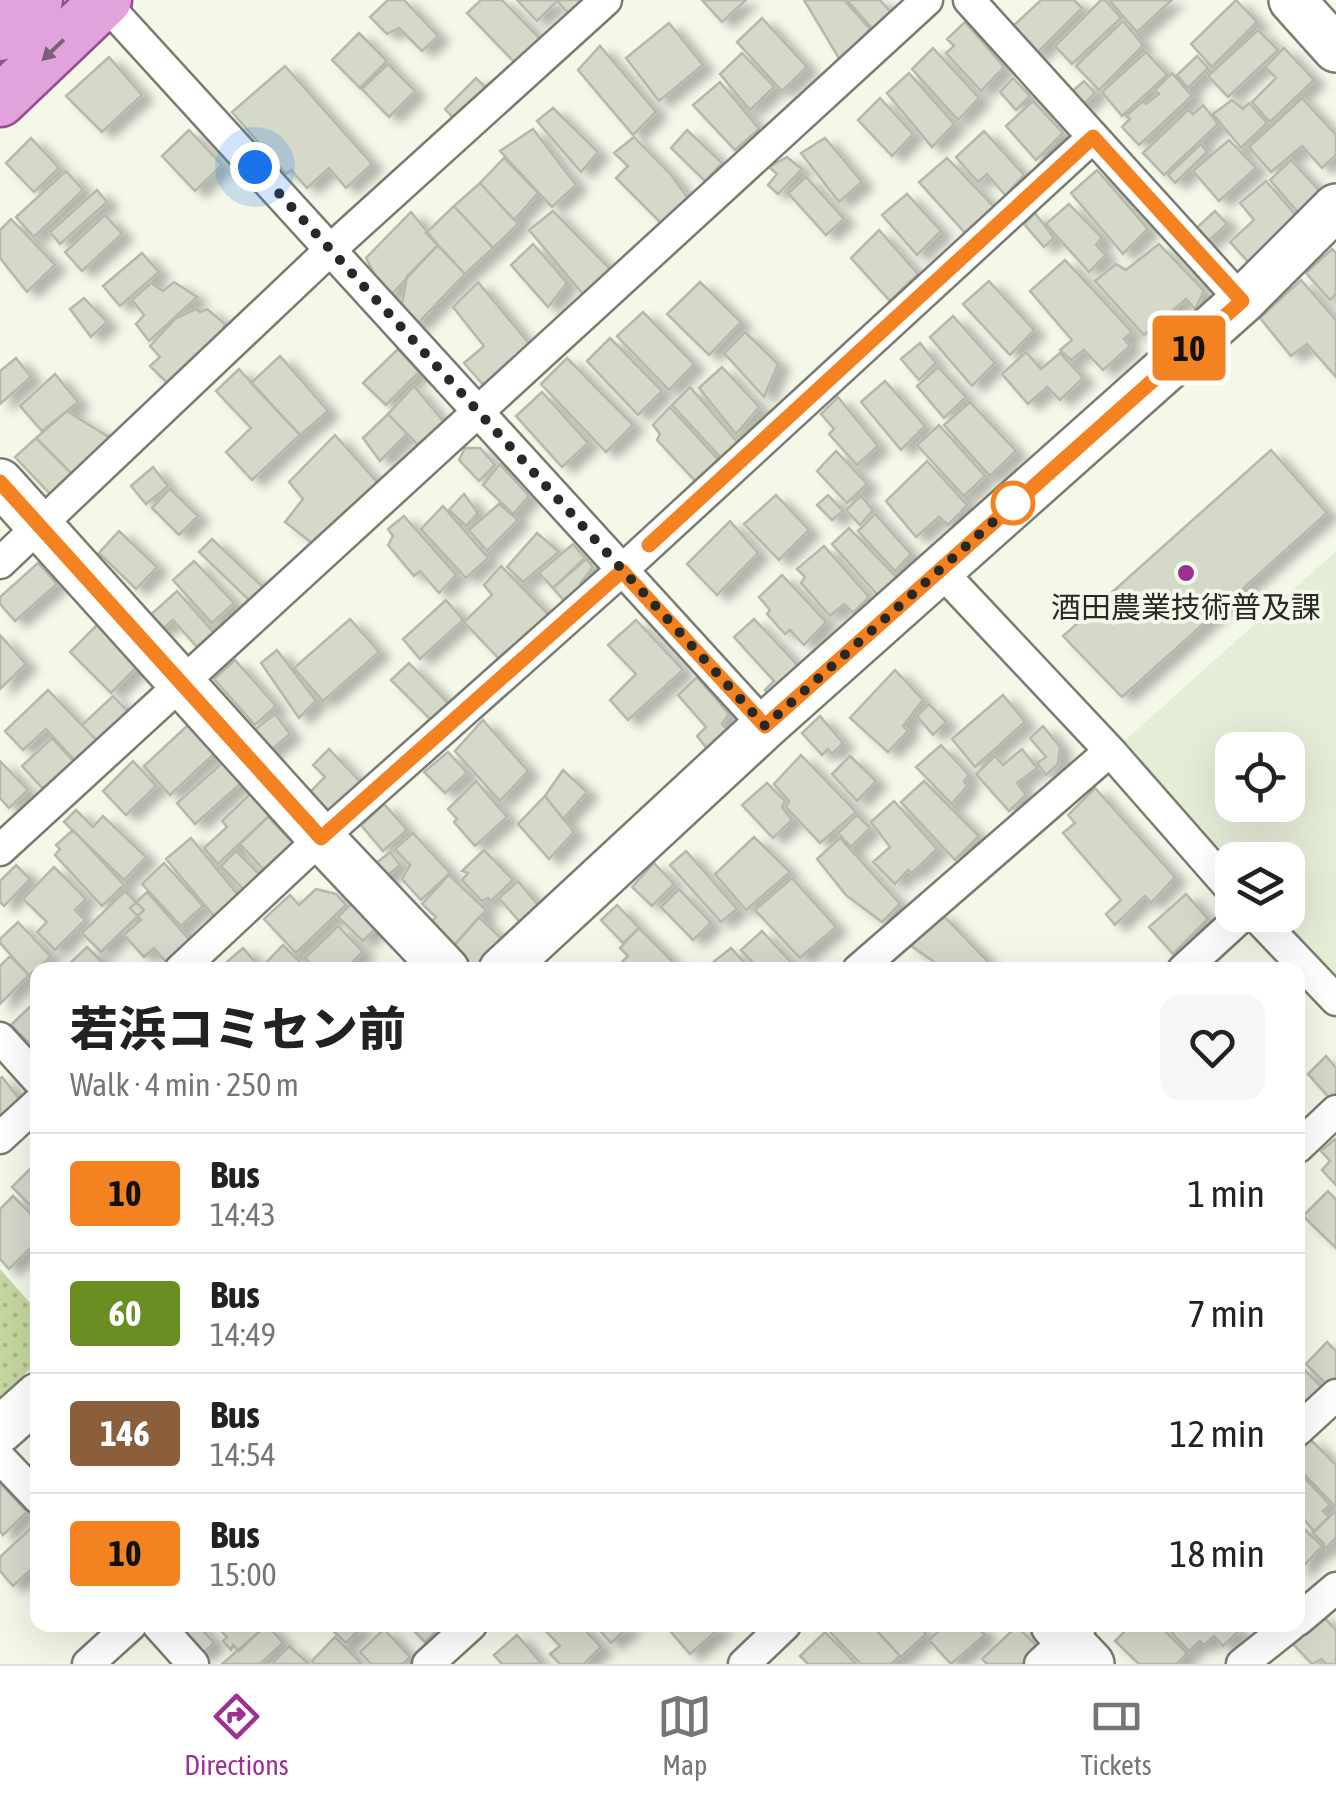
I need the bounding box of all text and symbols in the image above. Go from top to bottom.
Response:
one-way arrow [41,38,65,61]
your location [230,142,280,192]
line badge: 10 [1144,316,1234,380]
text: 10 [1173,328,1205,368]
unlabelled marker [992,482,1034,524]
marker: 酒田農業技術普及課 [1175,562,1197,584]
place label: 酒田農業技術普及課 [1051,590,1321,624]
map controls [1215,732,1305,932]
button: locate [1215,732,1305,822]
button: layers [1215,842,1305,932]
button: heart [1160,995,1265,1100]
text: 若浜コミセン前 [70,1001,406,1056]
text: Walk · 4 min · 250 m [70,1066,299,1103]
text: Bus [210,1153,260,1196]
text: 1 min [1187,1172,1265,1215]
text: 10 [109,1173,141,1213]
text: 14:43 [210,1196,276,1233]
text: Bus [210,1273,260,1316]
text: 7 min [1187,1292,1265,1335]
text: 60 [109,1293,141,1333]
text: 14:49 [210,1316,276,1353]
text: Bus [210,1393,260,1436]
text: 12 min [1170,1412,1265,1455]
text: 146 [100,1413,150,1453]
text: 14:54 [210,1436,276,1473]
text: Bus [210,1513,260,1556]
text: 18 min [1170,1532,1265,1575]
text: 10 [109,1533,141,1573]
text: 15:00 [210,1556,277,1593]
tab: Directions [184,1689,289,1781]
tab: Map [657,1689,712,1781]
tab: Tickets [1081,1689,1152,1781]

